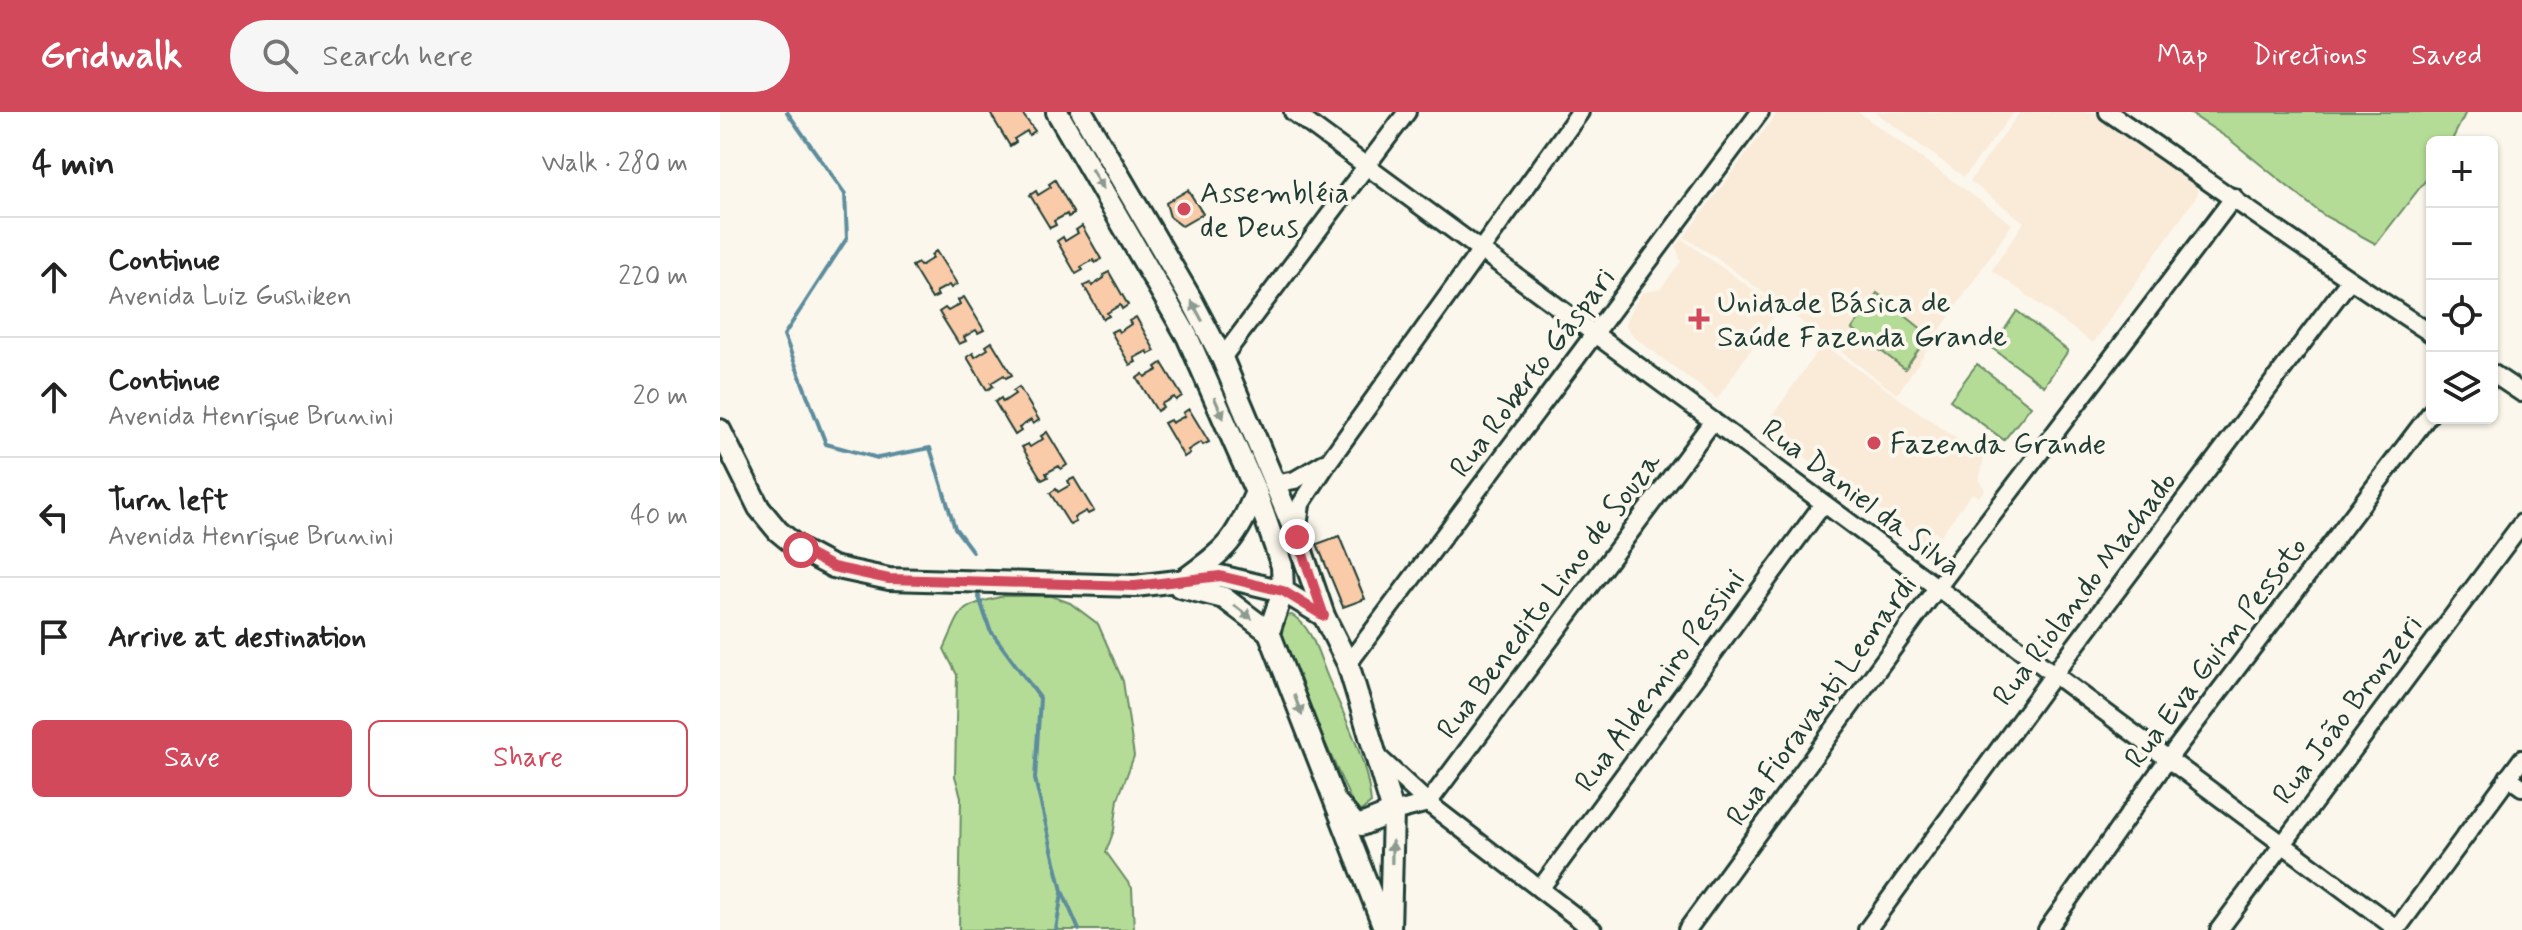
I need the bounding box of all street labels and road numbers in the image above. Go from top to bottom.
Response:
street label: Rua Roberto Gáspari [1441,260,1625,486]
street label: Rua Daniel da Silva [1754,410,1969,586]
street label: Rua Benedito Lino de Souza [1428,444,1671,747]
street label: Rua Riolando Machado [1984,464,2186,714]
street label: Rua Eva Guim Pessoto [2116,529,2316,777]
street label: Rua Aldemiro Pessini [1566,562,1754,800]
street label: Rua Fioravanti Leonardi [1718,567,1927,834]
street label: Rua João Bronzeri [2264,607,2432,813]

